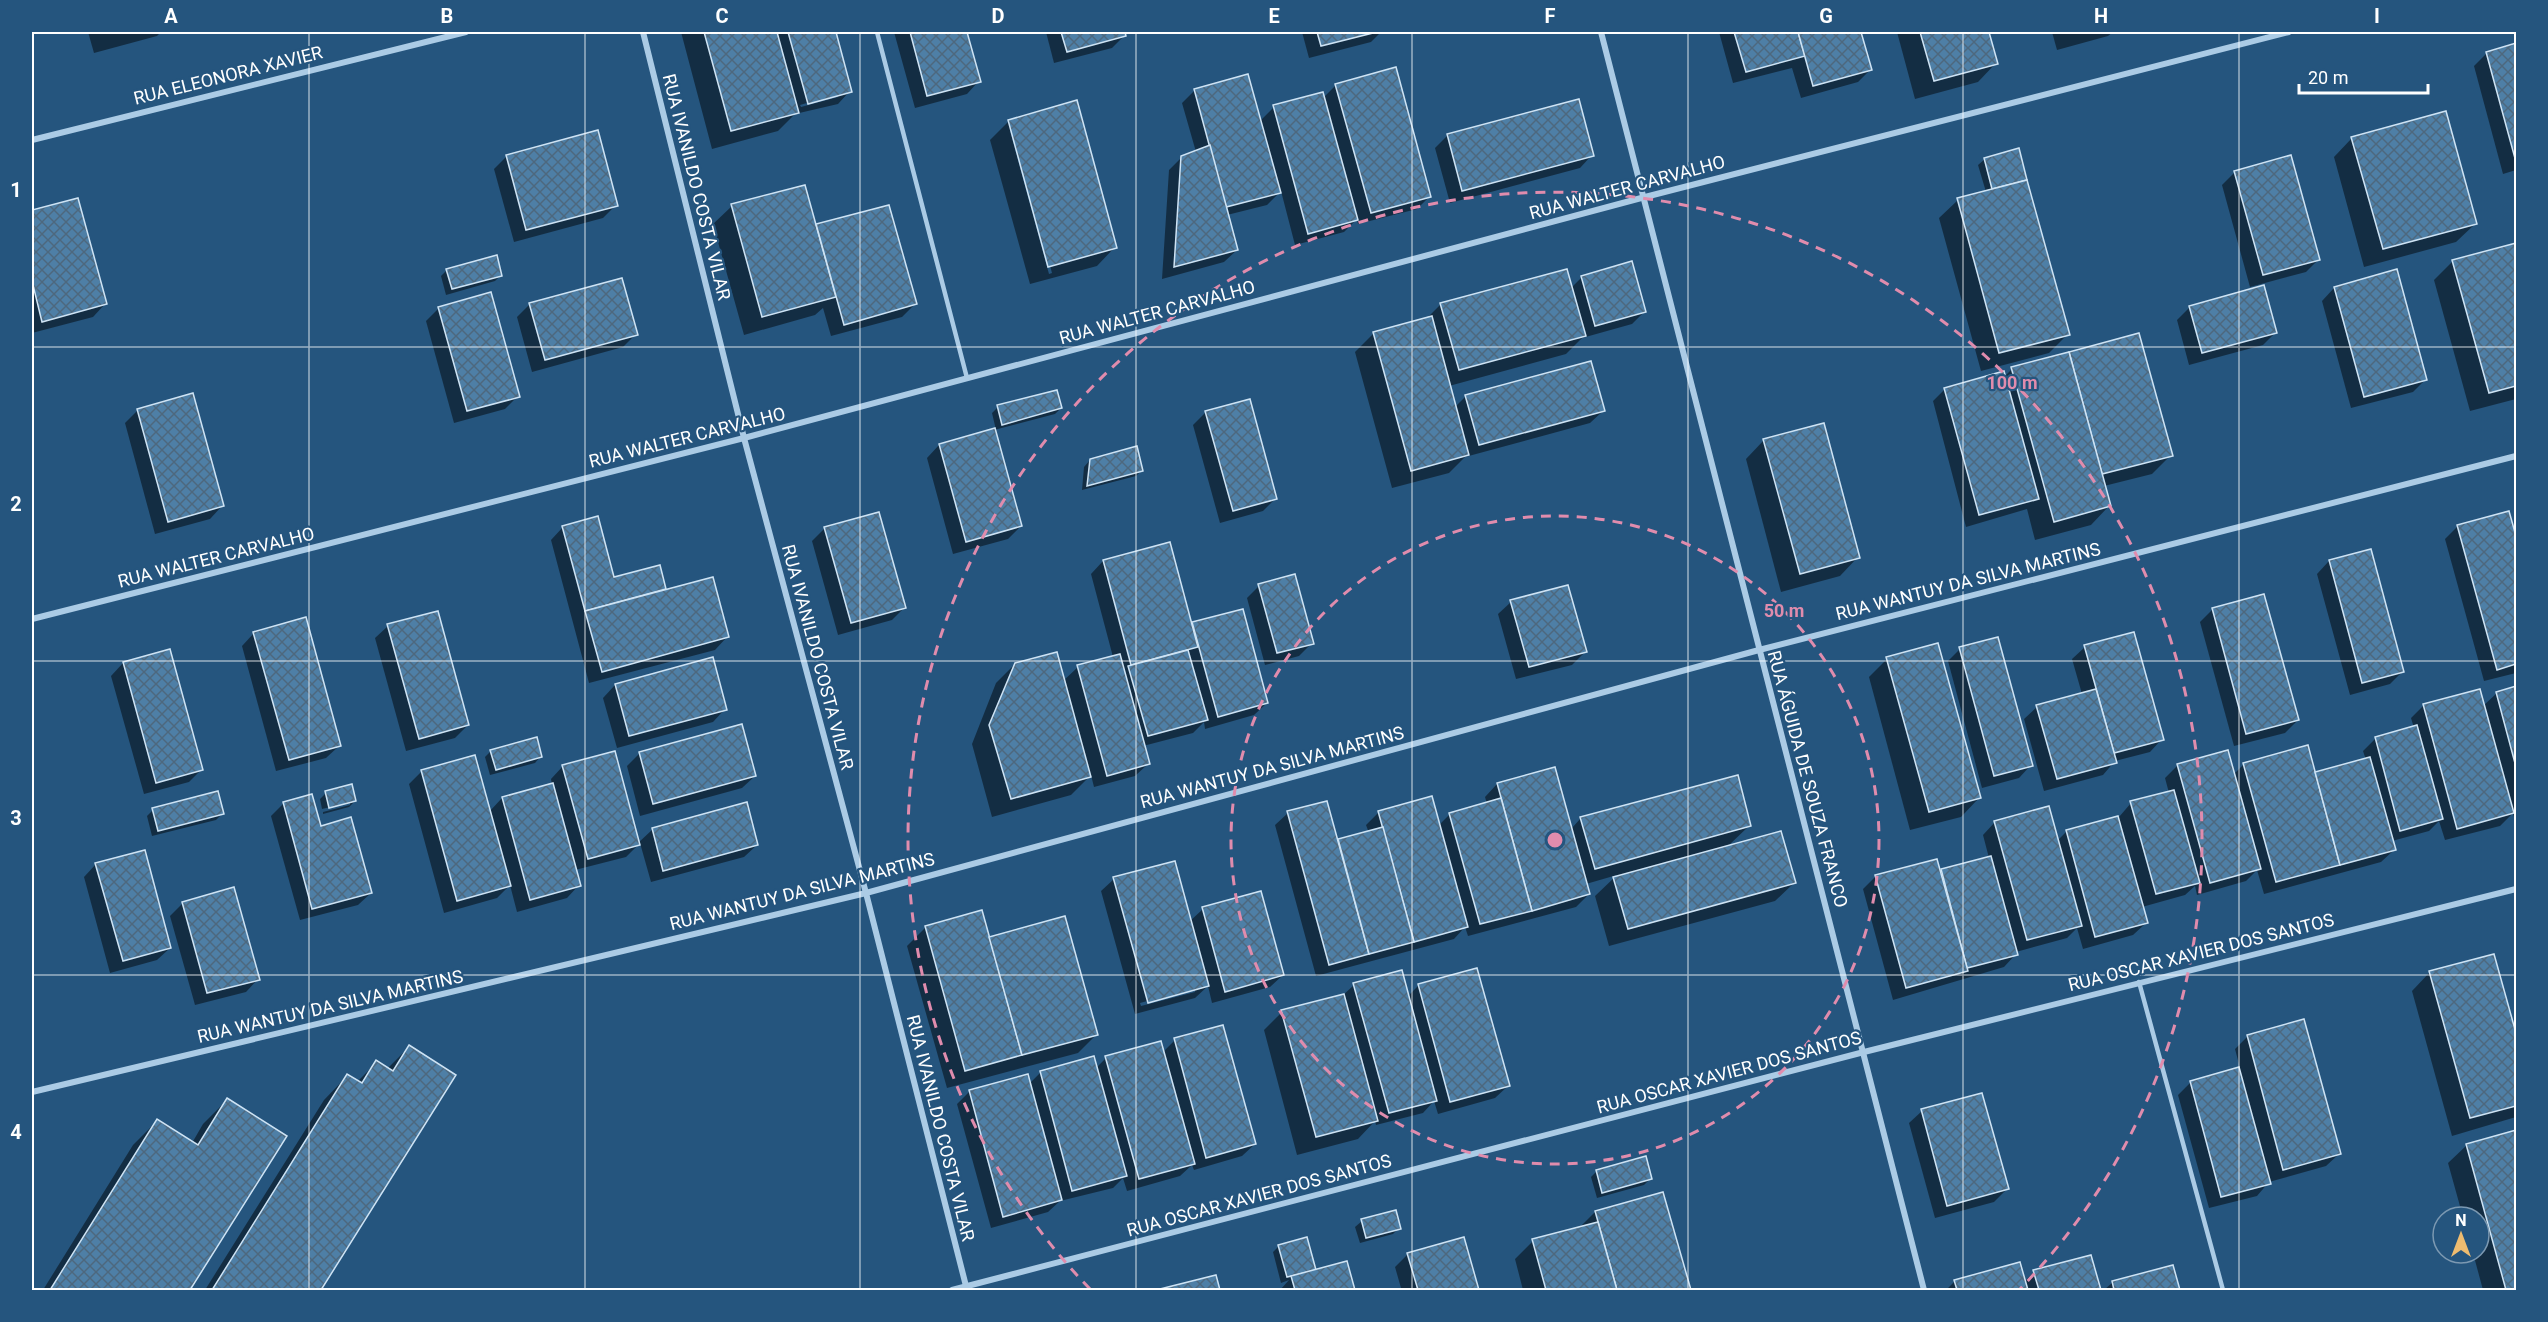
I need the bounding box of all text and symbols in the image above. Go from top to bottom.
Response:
text: A [164,4,178,28]
text: B [441,4,453,28]
text: C [715,4,729,28]
text: D [992,4,1005,28]
text: E [1268,4,1280,28]
text: F [1545,4,1556,28]
text: G [1819,4,1833,28]
text: H [2094,4,2108,28]
text: I [2374,4,2380,28]
street label: RUA ELEONORA XAVIER [131,41,325,109]
scale bar [2299,57,2428,95]
text: 20 m [2308,67,2348,88]
street label: RUA IVANILDO COSTA VILAR [659,72,735,302]
street label: RUA WALTER CARVALHO [1527,151,1727,223]
text: 1 [10,178,22,202]
street label: RUA WALTER CARVALHO [1057,276,1257,348]
text: 100 m [1986,372,2038,393]
street label: RUA WALTER CARVALHO [587,402,787,472]
text: 2 [10,492,22,516]
street label: RUA WALTER CARVALHO [116,522,316,592]
street label: RUA WANTUY DA SILVA MARTINS [1833,538,2103,624]
street label: RUA IVANILDO COSTA VILAR [778,542,858,772]
text: 50 m [1764,600,1804,621]
street label: RUA ÁGUIDA DE SOUZA FRANCO [1764,648,1852,910]
street label: RUA WANTUY DA SILVA MARTINS [1138,722,1406,812]
text: 3 [10,806,22,830]
centre of rings [1545,830,1565,850]
street label: RUA WANTUY DA SILVA MARTINS [667,848,937,934]
street label: RUA OSCAR XAVIER DOS SANTOS [2066,909,2336,995]
street label: RUA WANTUY DA SILVA MARTINS [195,965,465,1047]
street label: RUA IVANILDO COSTA VILAR [903,1013,979,1243]
street label: RUA OSCAR XAVIER DOS SANTOS [1594,1026,1864,1117]
text: 4 [10,1120,22,1144]
street label: RUA OSCAR XAVIER DOS SANTOS [1124,1149,1394,1240]
north arrow [2431,1205,2491,1265]
text: N [2455,1211,2467,1230]

